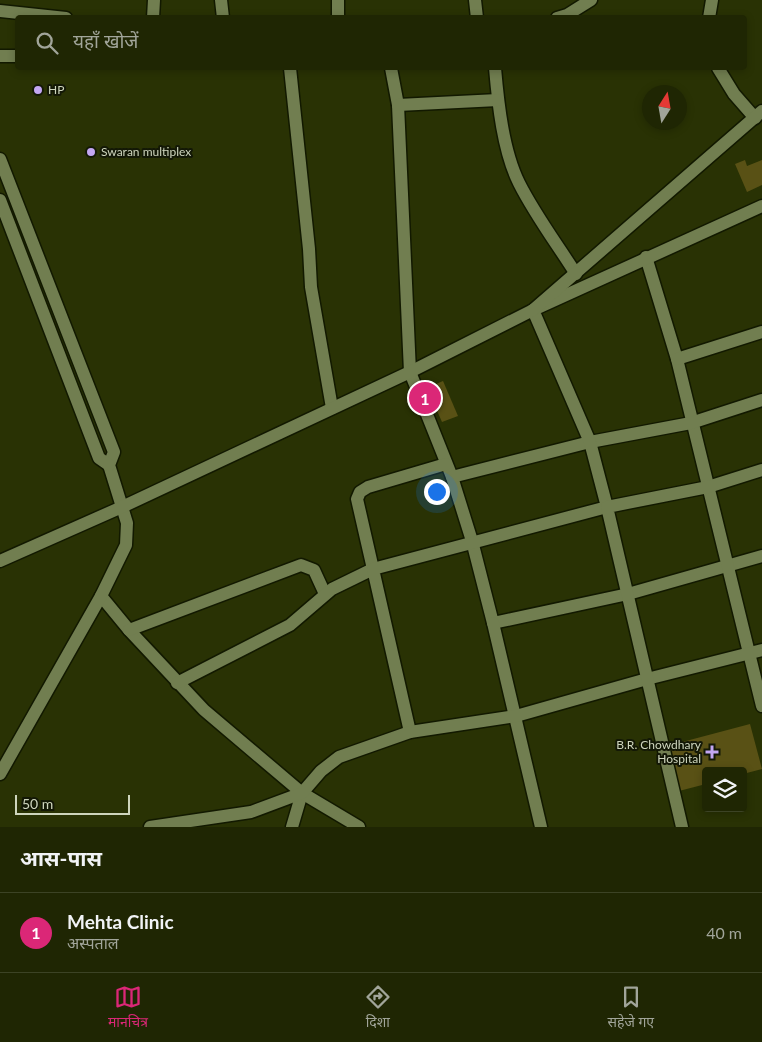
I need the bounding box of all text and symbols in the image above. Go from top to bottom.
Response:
search box [15,15,747,70]
icon: search [33,29,61,57]
text: यहाँ खोजें [73,29,138,52]
place label: HP [48,82,64,97]
marker: HP [32,84,44,96]
north arrow [642,85,687,130]
place label: Swaran multiplex [101,144,191,159]
marker: Swaran multiplex [85,146,97,158]
pin: 1 [409,379,441,417]
your location [424,479,450,505]
place label: B.R. Chowdhary Hospital [616,737,702,766]
marker: B.R. Chowdhary Hospital [705,745,719,759]
map controls [702,767,747,812]
button: layers [702,767,747,812]
scale bar [15,792,130,815]
text: 50 m [22,795,53,812]
text: आस-पास [20,845,102,870]
text: Mehta Clinic [67,910,174,933]
text: 1 [31,923,41,942]
text: 40 m [706,923,742,942]
text: अस्पताल [67,933,119,952]
tab: मानचित्र [108,983,148,1033]
tab: दिशा [364,983,392,1033]
tab: सहेजे गए [608,983,654,1033]

